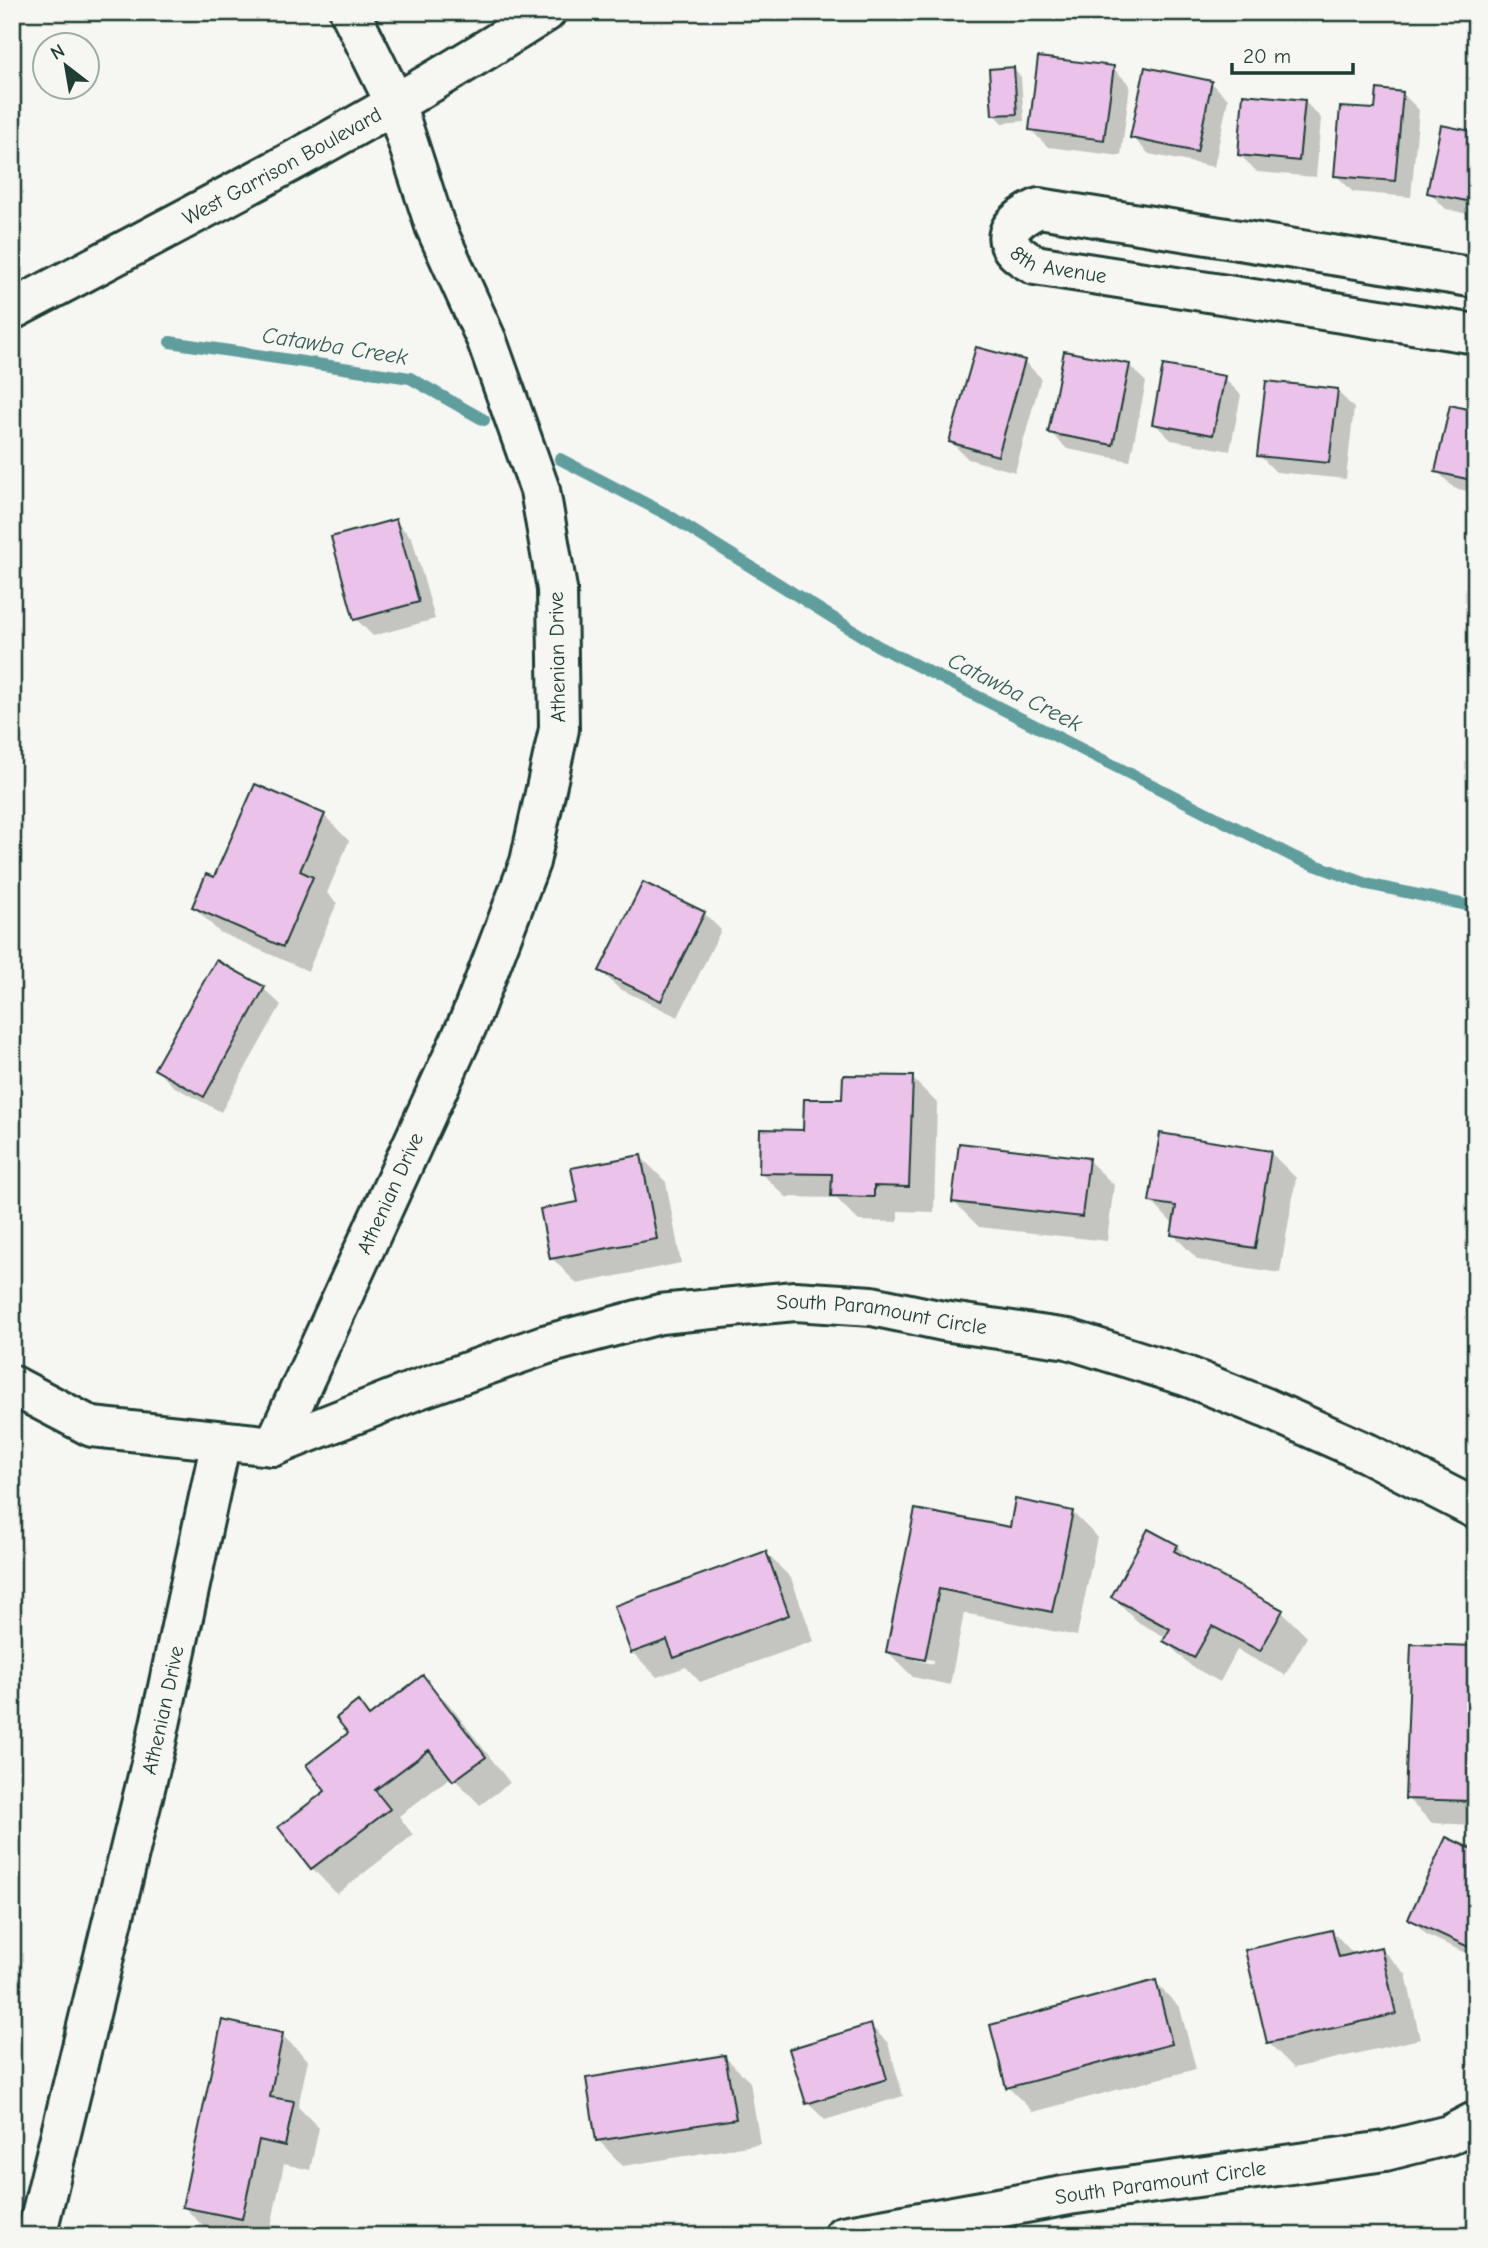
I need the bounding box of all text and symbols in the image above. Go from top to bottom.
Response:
north arrow [32,32,102,102]
scale bar [1232,32,1353,76]
text: N [47,40,69,65]
text: 20 m [1243,44,1291,68]
street label: West Garrison Boulevard [178,102,386,230]
street label: 8th Avenue [1005,241,1108,288]
water label: Catawba Creek [260,321,410,371]
street label: Athenian Drive [544,591,570,723]
water label: Catawba Creek [943,647,1087,738]
street label: Athenian Drive [352,1129,428,1258]
street label: South Paramount Circle [775,1289,989,1339]
street label: Athenian Drive [137,1644,189,1777]
street label: South Paramount Circle [1053,2156,1267,2209]

